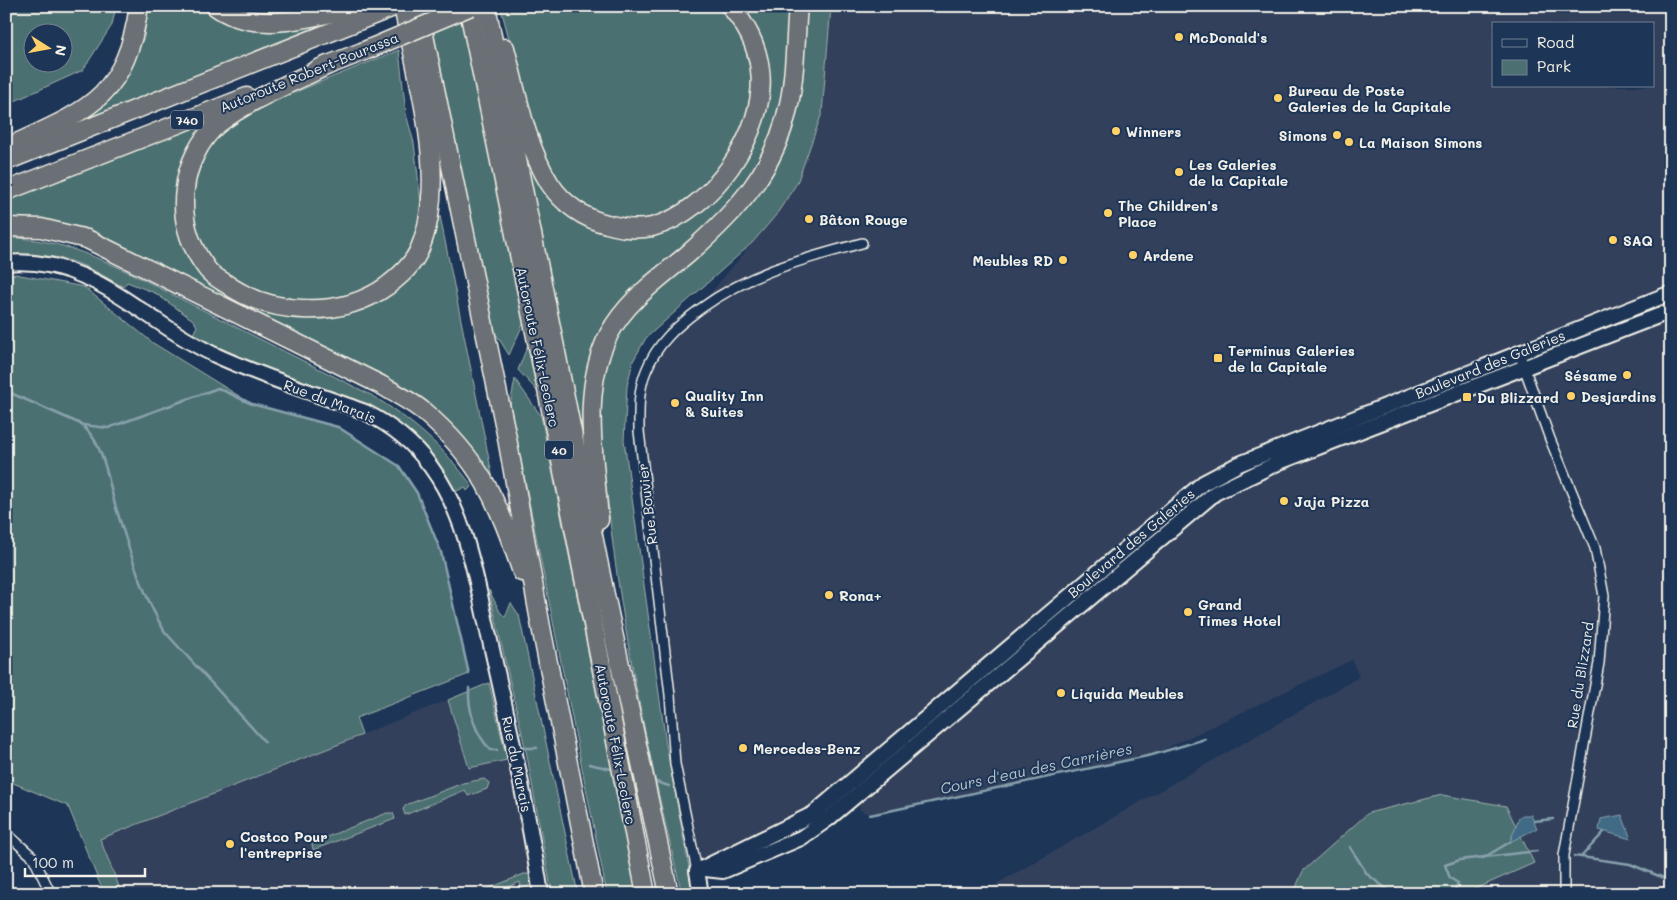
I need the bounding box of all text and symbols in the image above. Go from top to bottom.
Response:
north arrow [22,22,72,72]
legend [1492,22,1654,88]
street label: Autoroute Robert-Bourassa [217,27,401,117]
place label: McDonald's [1189,28,1267,47]
marker: McDonald's [1173,31,1185,43]
text: Road [1537,32,1574,52]
text: N [51,44,72,58]
text: Park [1537,56,1571,76]
place label: Bureau de Poste Galeries de la Capitale [1288,81,1451,116]
marker: Bureau de Poste Galeries de la Capitale [1272,92,1284,104]
road number: 740 [171,110,203,130]
place label: Winners [1126,122,1181,141]
marker: Winners [1110,125,1122,137]
place label: Simons [1279,126,1327,145]
marker: Simons [1331,129,1343,141]
place label: La Maison Simons [1359,133,1482,152]
marker: La Maison Simons [1343,136,1355,148]
place label: Les Galeries de la Capitale [1189,155,1288,190]
marker: Les Galeries de la Capitale [1173,166,1185,178]
place label: The Children's Place [1118,196,1218,231]
marker: The Children's Place [1102,207,1114,219]
place label: Bâton Rouge [819,210,908,229]
marker: Bâton Rouge [803,213,815,225]
place label: SAQ [1623,231,1653,250]
marker: SAQ [1607,234,1619,246]
place label: Ardene [1143,246,1194,265]
marker: Ardene [1127,249,1139,261]
place label: Meubles RD [972,251,1053,270]
marker: Meubles RD [1057,254,1069,266]
street label: Autoroute Félix-Leclerc [512,265,564,429]
street label: Boulevard des Galeries [1412,325,1568,403]
place label: Terminus Galeries de la Capitale [1228,341,1355,376]
marker: Terminus Galeries de la Capitale [1212,352,1224,364]
place label: Sésame [1565,366,1617,385]
marker: Sésame [1621,369,1633,381]
street label: Rue du Marais [281,375,379,427]
place label: Quality Inn & Suites [685,386,763,421]
place label: Desjardins [1581,387,1656,406]
place label: Du Blizzard [1477,388,1559,407]
marker: Desjardins [1565,390,1577,402]
marker: Du Blizzard [1461,391,1473,403]
marker: Quality Inn & Suites [669,397,681,409]
road number: 40 [545,440,573,460]
street label: Rue Bouvier [633,462,661,546]
street label: Boulevard des Galeries [1064,484,1198,602]
place label: Jaja Pizza [1294,492,1370,511]
marker: Jaja Pizza [1278,495,1290,507]
place label: Rona+ [839,586,882,605]
marker: Rona+ [823,589,835,601]
place label: Grand Times Hotel [1198,595,1281,630]
marker: Grand Times Hotel [1182,606,1194,618]
street label: Rue du Blizzard [1562,620,1598,730]
street label: Autoroute Félix-Leclerc [591,662,641,826]
place label: Liquida Meubles [1071,684,1184,703]
marker: Liquida Meubles [1055,687,1067,699]
street label: Rue du Marais [498,714,536,814]
water label: Cours d'eau des Carrières [938,738,1134,798]
place label: Mercedes-Benz [753,739,861,758]
marker: Mercedes-Benz [737,742,749,754]
place label: Costco Pour l'entreprise [240,827,327,862]
marker: Costco Pour l'entreprise [224,838,236,850]
scale bar [25,845,145,877]
text: 100 m [32,852,74,872]

